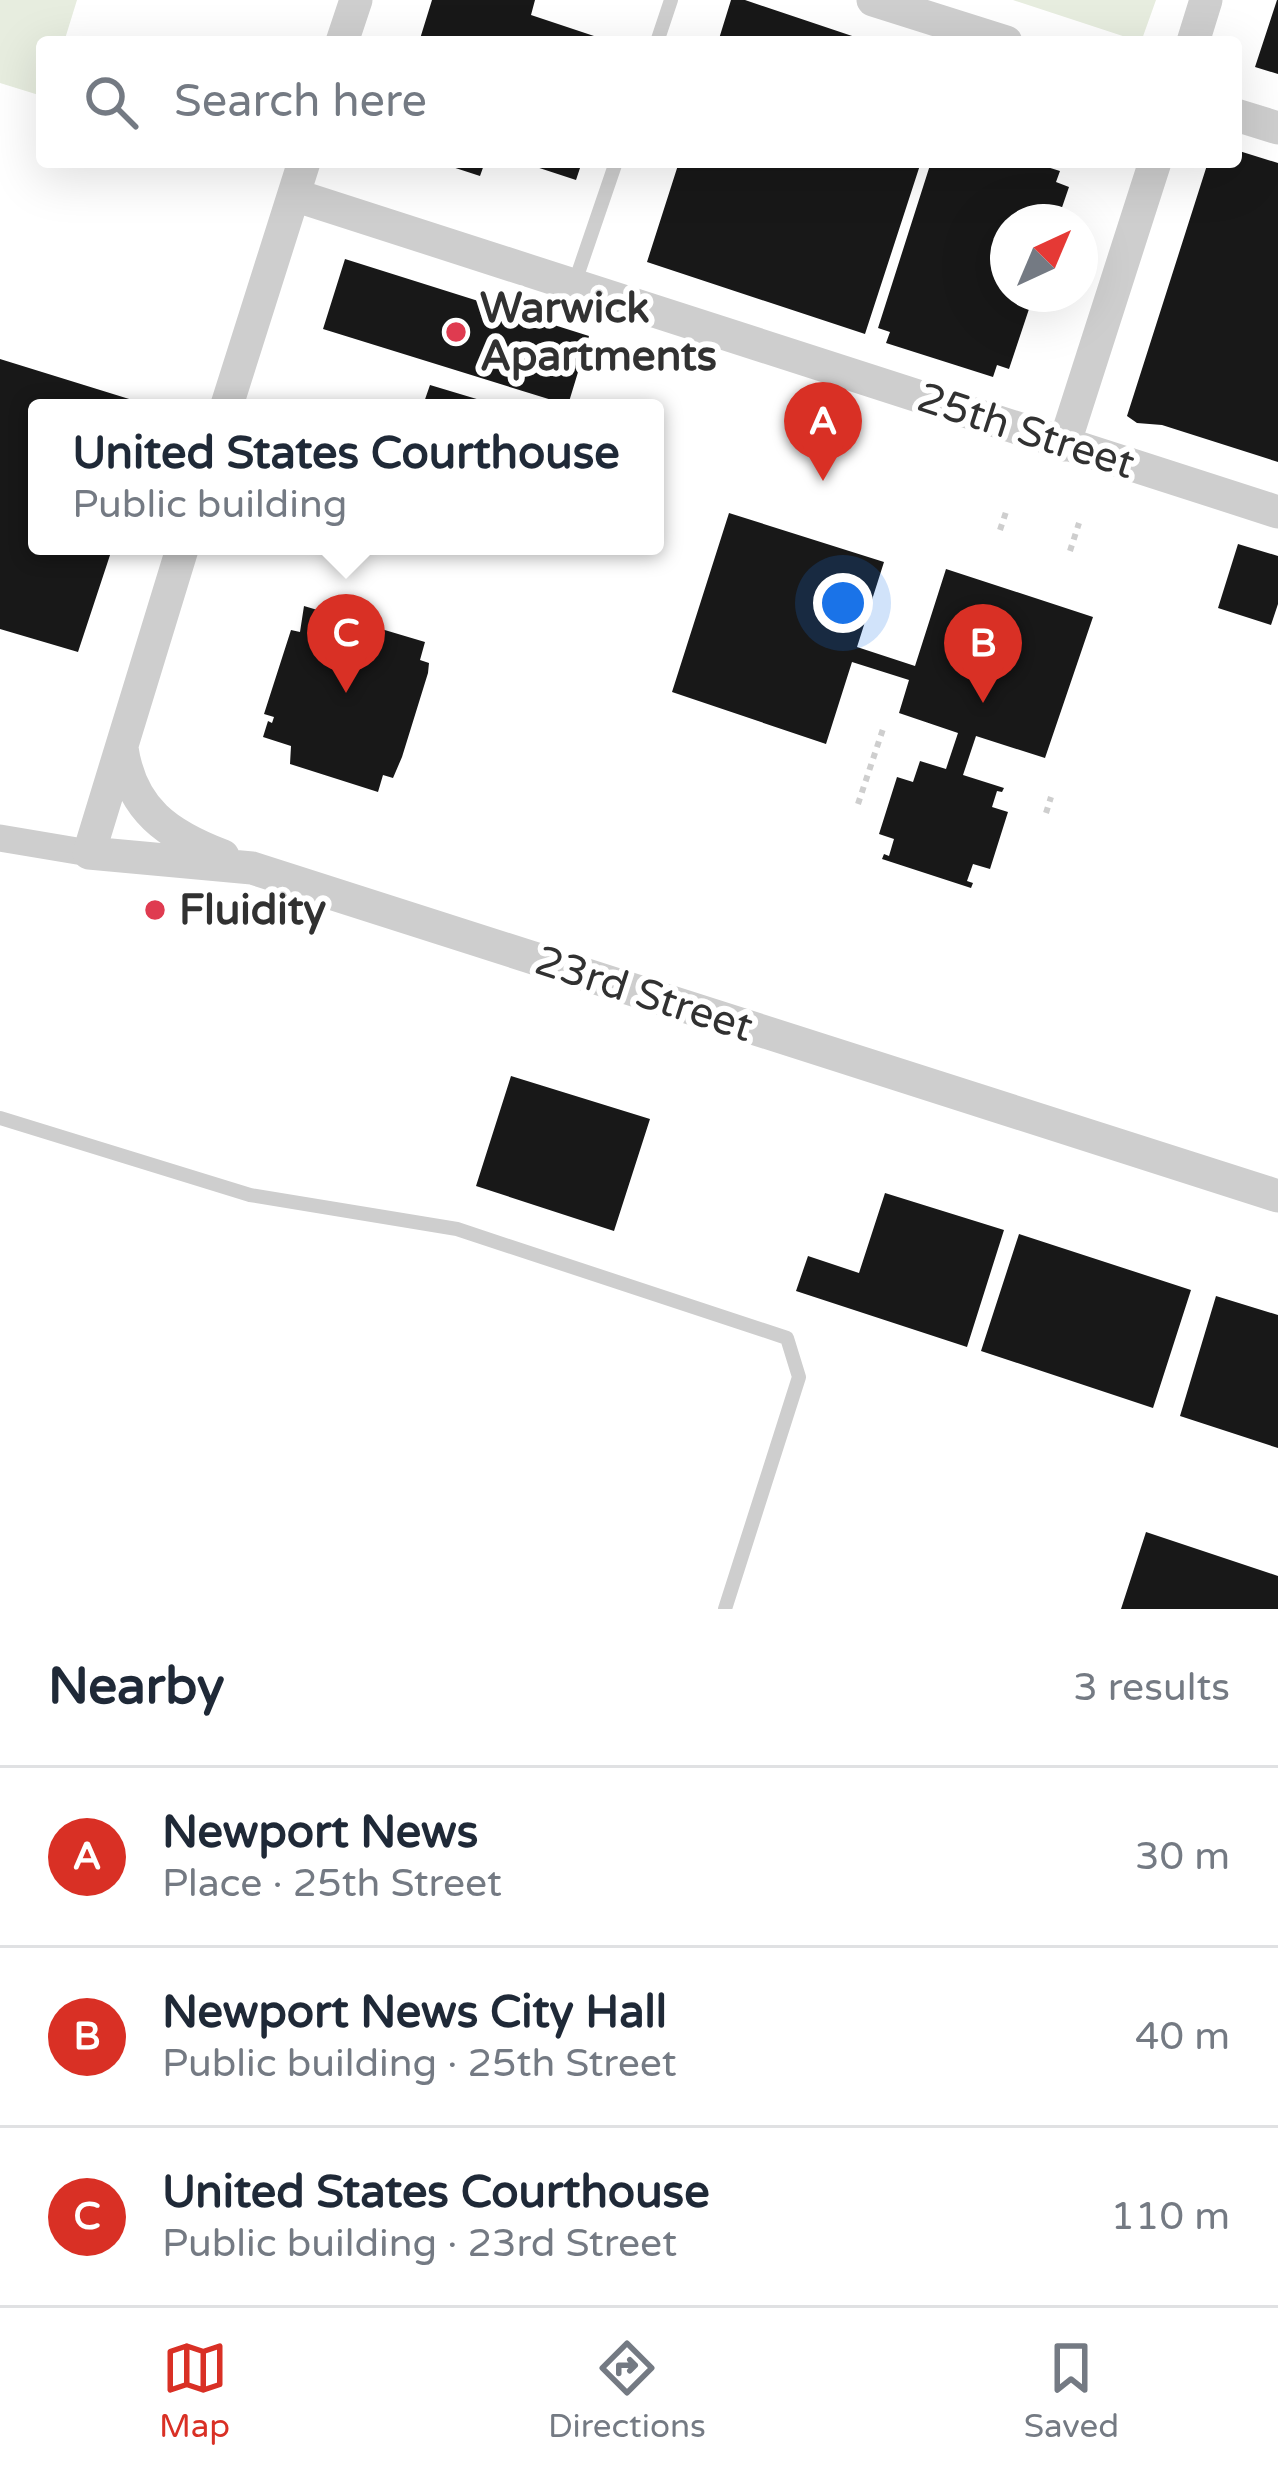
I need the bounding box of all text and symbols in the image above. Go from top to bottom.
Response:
search box [36,36,1242,168]
icon: search [78,69,144,135]
text: Search here [174,75,427,129]
north arrow [990,204,1098,312]
place label: Warwick Apartments [480,283,717,382]
marker: Warwick Apartments [443,319,469,345]
street label: 25th Street [911,372,1141,490]
pin: A [784,382,862,481]
popup [28,399,664,555]
text: United States Courthouse [72,427,620,481]
text: Public building [72,481,347,528]
your location [813,573,873,633]
pin: C [307,594,385,693]
pin: B [944,604,1022,703]
place label: Fluidity [179,885,327,936]
marker: Fluidity [142,897,168,923]
street label: 23rd Street [529,935,759,1053]
text: Nearby [48,1656,225,1718]
text: 3 results [1073,1664,1230,1711]
text: Newport News [162,1806,478,1860]
text: A [72,1833,102,1880]
text: 30 m [1135,1833,1230,1880]
text: Place · 25th Street [162,1860,502,1907]
text: Newport News City Hall [162,1986,667,2040]
text: B [73,2013,101,2060]
text: 40 m [1135,2013,1230,2060]
text: Public building · 25th Street [162,2040,677,2087]
text: United States Courthouse [162,2166,710,2220]
text: C [73,2193,101,2240]
text: 110 m [1111,2193,1230,2240]
text: Public building · 23rd Street [162,2220,677,2267]
tab: Map [159,2335,230,2446]
tab: Directions [548,2335,706,2446]
tab: Saved [1024,2335,1119,2446]

